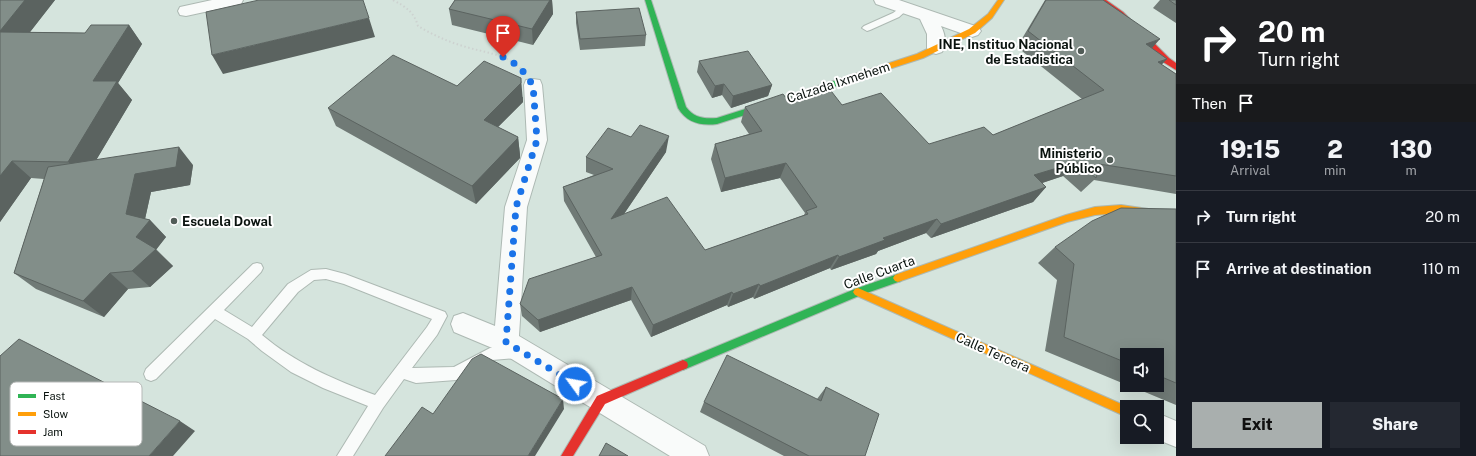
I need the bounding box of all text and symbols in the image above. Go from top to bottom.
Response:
text: 20 m [1258,15,1325,48]
pin [486,16,520,57]
icon: right [1192,16,1244,68]
icon: arrive [492,22,514,44]
place label: INE, Instituo Nacional de Estadistica [939,37,1073,67]
marker: INE, Instituo Nacional de Estadistica [1076,46,1086,56]
text: Turn right [1258,49,1340,70]
street label: Calzada Ixmehem [785,59,892,106]
icon: arrive [1235,92,1257,114]
text: Then [1192,95,1227,112]
text: 19:15 [1220,135,1280,163]
text: 2 [1327,135,1343,163]
text: 130 [1390,135,1432,163]
place label: Ministerio Público [1040,146,1102,176]
marker: Ministerio Público [1105,155,1115,165]
text: Arrival [1230,163,1270,178]
text: min [1324,163,1346,178]
text: m [1405,163,1417,178]
icon: right [1192,206,1214,228]
text: Turn right [1226,208,1296,225]
text: 20 m [1425,208,1460,225]
place label: Escuela Dowal [182,214,272,229]
marker: Escuela Dowal [169,216,179,226]
street label: Calle Cuarta [842,253,917,292]
icon: arrive [1192,258,1214,280]
text: Arrive at destination [1226,260,1371,277]
text: 110 m [1422,260,1460,277]
street label: Calle Tercera [953,329,1032,375]
map controls [1120,348,1164,444]
button: sound [1120,348,1164,392]
position arrow [554,363,596,405]
legend [10,382,142,446]
text: Fast [43,390,65,402]
button: search [1120,400,1164,444]
button: Exit [1192,402,1322,448]
button: Share [1330,402,1460,448]
text: Slow [43,408,69,420]
text: Jam [43,426,63,438]

